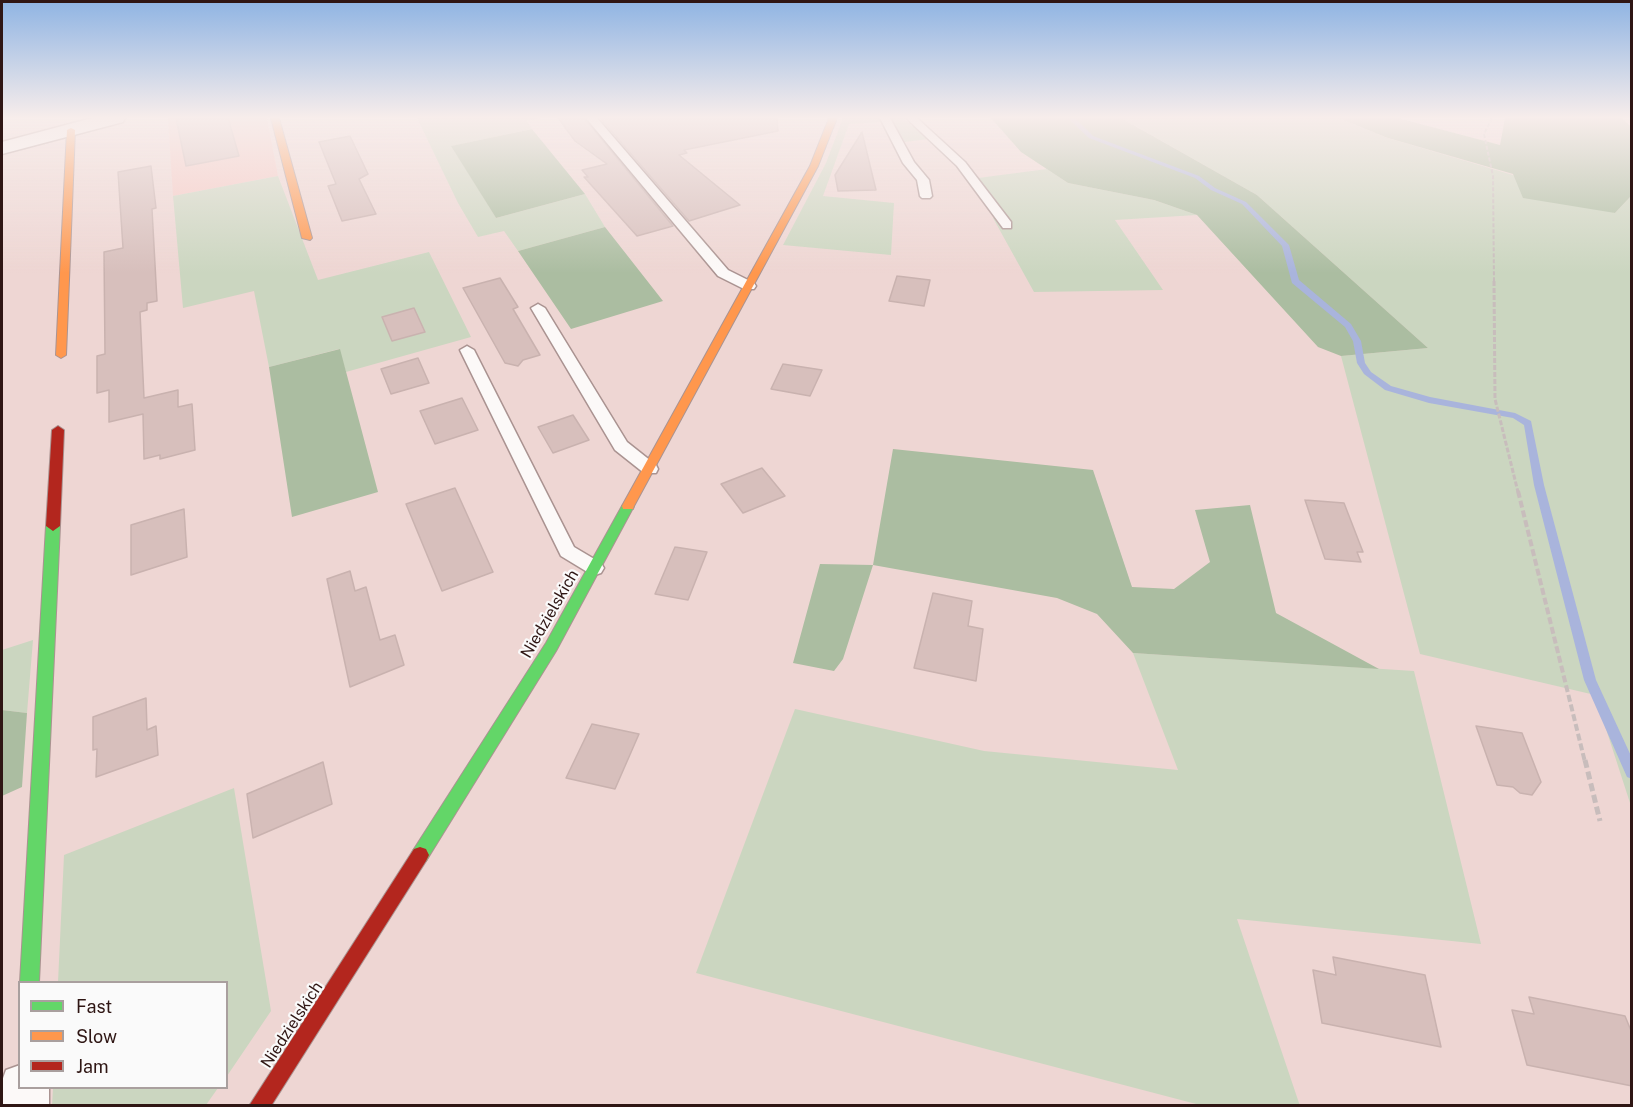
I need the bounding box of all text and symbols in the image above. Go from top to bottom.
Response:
street label: Niedzielskich [517,566,583,662]
street label: Niedzielskich [257,978,327,1072]
legend [18,981,228,1089]
text: Fast [76,996,112,1017]
text: Slow [76,1026,117,1047]
text: Jam [76,1056,109,1077]

